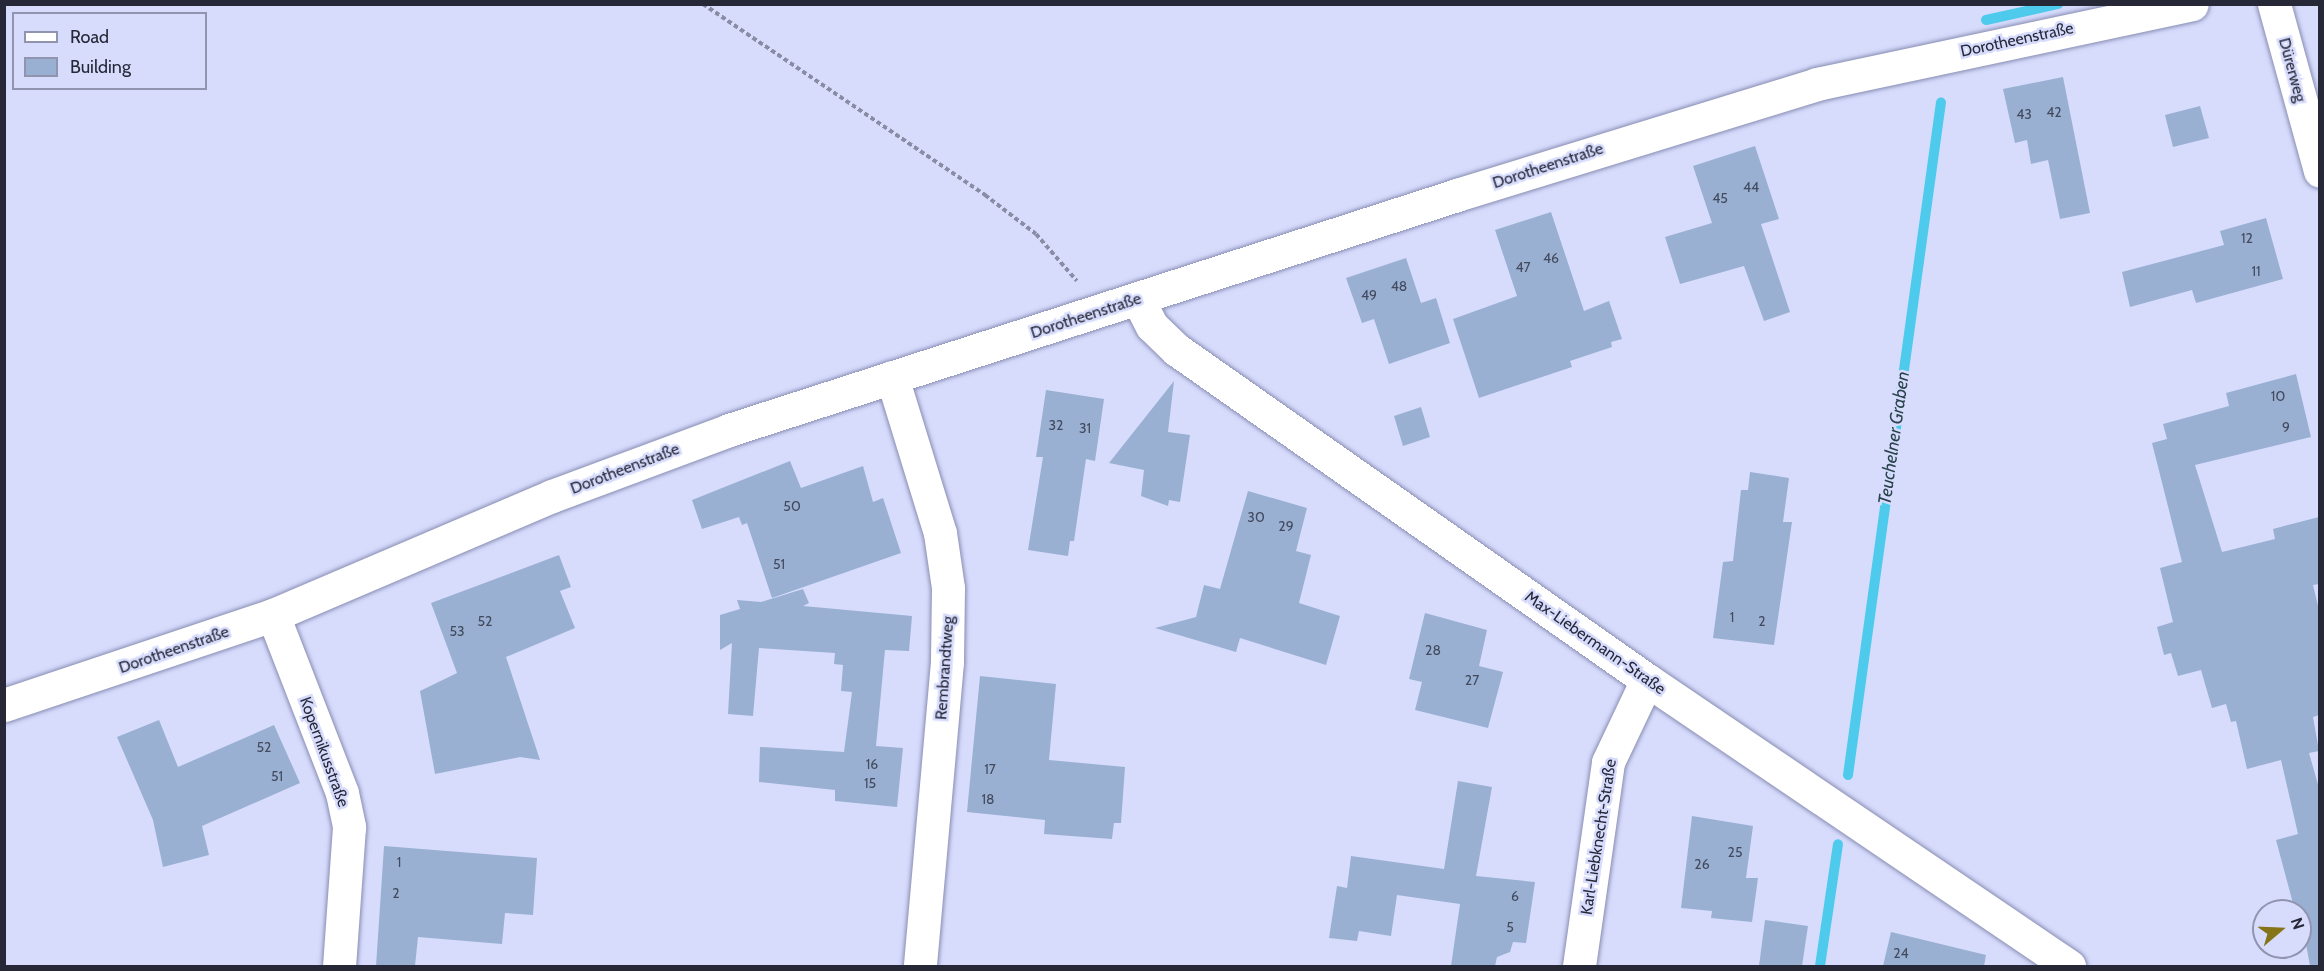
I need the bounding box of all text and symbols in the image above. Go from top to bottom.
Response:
legend [12,12,207,90]
street label: Dorotheenstraße [1959,19,2075,61]
text: Road [70,26,109,48]
street label: Dürerweg [2274,36,2310,104]
text: Building [70,56,131,78]
house number: 42 [2046,104,2062,120]
house number: 43 [2016,106,2032,122]
street label: Dorotheenstraße [1490,139,1606,193]
house number: 44 [1743,179,1759,195]
house number: 45 [1712,190,1728,206]
house number: 12 [2241,230,2253,246]
house number: 46 [1543,250,1559,266]
house number: 47 [1515,259,1531,275]
house number: 11 [2251,263,2261,279]
house number: 48 [1391,278,1407,294]
house number: 49 [1361,287,1377,303]
street label: Dorotheenstraße [1028,289,1144,343]
water label: Teuchelner Graben [1874,370,1914,506]
house number: 10 [2271,388,2285,404]
house number: 32 [1049,417,1063,433]
house number: 9 [2282,419,2290,435]
house number: 31 [1079,420,1091,436]
street label: Dorotheenstraße [568,439,682,499]
house number: 50 [783,498,801,514]
house number: 30 [1247,509,1265,525]
house number: 29 [1278,518,1294,534]
house number: 51 [773,556,785,572]
street label: Max-Liebermann-Straße [1521,587,1669,699]
house number: 1 [1730,609,1734,625]
house number: 52 [478,613,492,629]
house number: 2 [1758,613,1766,629]
street label: Rembrandtweg [932,615,958,721]
street label: Dorotheenstraße [116,622,232,678]
house number: 53 [449,623,465,639]
house number: 28 [1425,642,1441,658]
house number: 27 [1465,672,1479,688]
street label: Kopernikusstraße [295,694,353,810]
house number: 52 [257,739,271,755]
house number: 16 [866,756,878,772]
street label: Karl-Liebknecht-Straße [1577,758,1621,916]
house number: 17 [984,761,996,777]
house number: 51 [271,768,283,784]
house number: 15 [864,775,876,791]
house number: 18 [981,791,995,807]
house number: 25 [1728,844,1742,860]
house number: 1 [397,854,401,870]
house number: 26 [1694,856,1710,872]
house number: 2 [392,885,400,901]
house number: 6 [1511,888,1519,904]
north arrow [2252,899,2312,959]
text: N [2287,915,2308,932]
house number: 5 [1506,919,1514,935]
house number: 24 [1893,945,1909,961]

